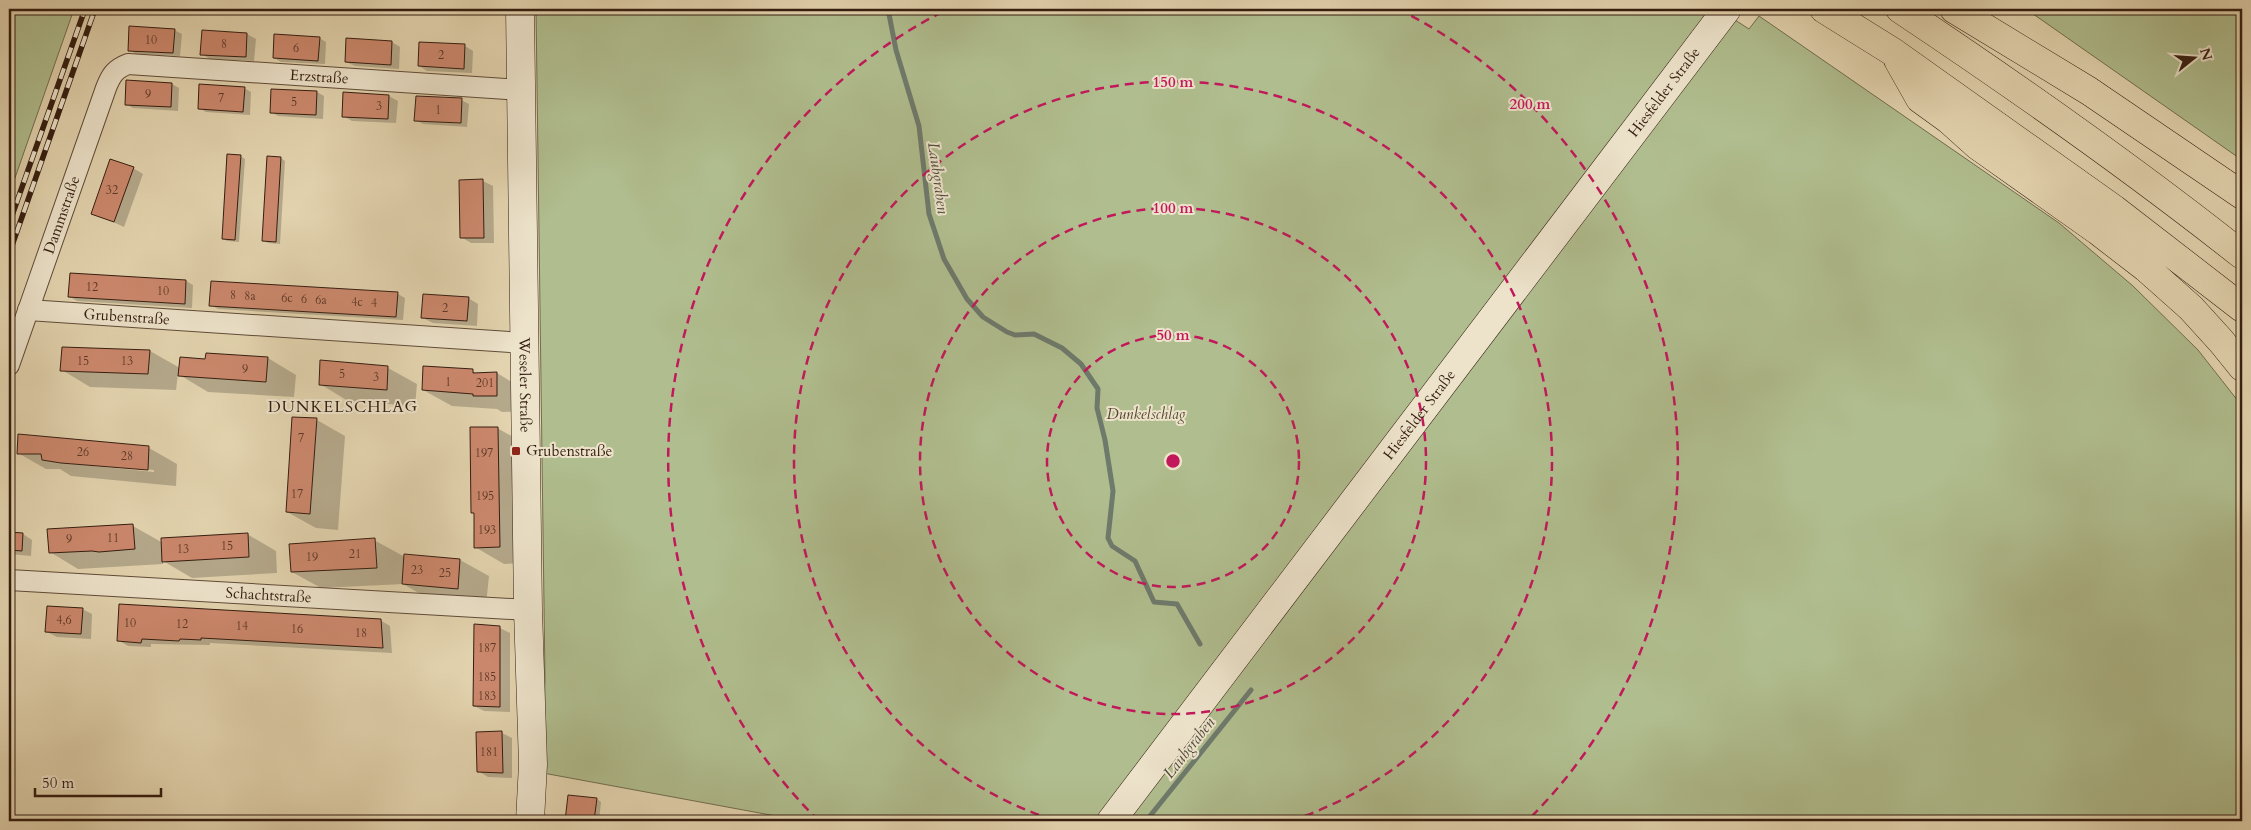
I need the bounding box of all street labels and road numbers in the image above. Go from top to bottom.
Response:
street label: Hiesfelder Straße [1623,43,1705,141]
street label: Erzstraße [289,65,349,89]
street label: Dammstraße [39,173,85,257]
street label: Grubenstraße [83,304,171,329]
street label: Weseler Straße [514,336,536,433]
street label: Hiesfelder Straße [1379,365,1460,464]
street label: Schachtstraße [225,583,312,607]

